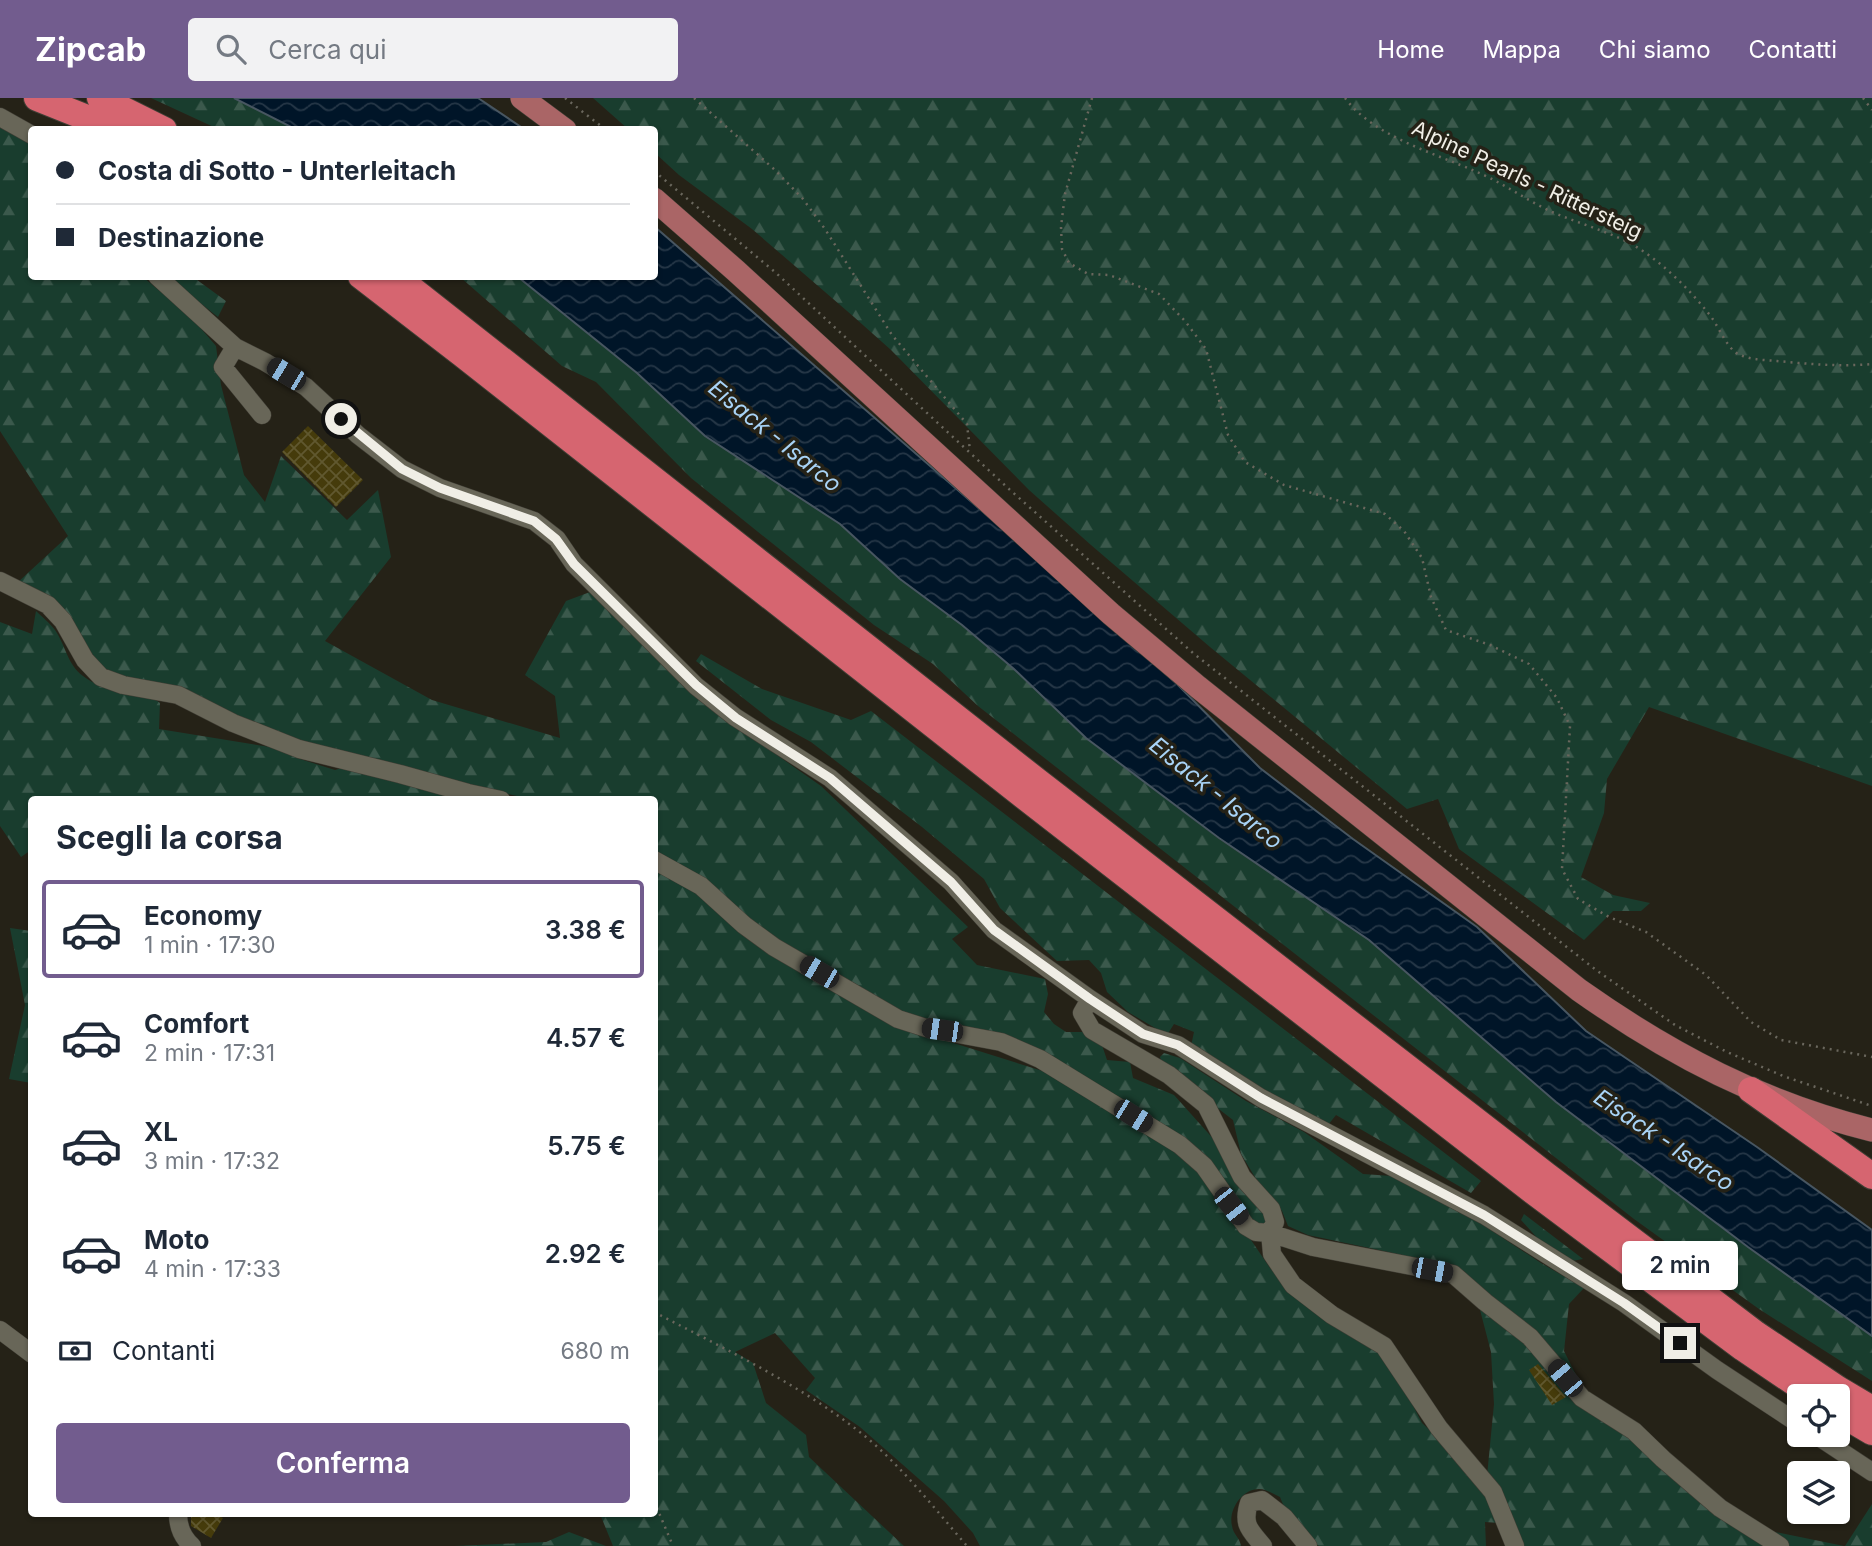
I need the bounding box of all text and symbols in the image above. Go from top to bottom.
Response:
search box [188,18,678,81]
text: Zipcab [35,29,146,69]
icon: search [212,30,250,68]
text: Cerca qui [268,34,386,65]
text: Home [1377,35,1445,64]
text: Mappa [1483,35,1561,64]
text: Chi siamo [1599,35,1711,64]
text: Contatti [1749,35,1837,64]
street label: Alpine Pearls - Rittersteig [1408,115,1646,244]
text: Costa di Sotto - Unterleitach [98,155,456,186]
text: Destinazione [98,222,264,253]
car [263,354,310,394]
water label: Eisack - Isarco [703,374,847,498]
route start [325,403,357,435]
water label: Eisack - Isarco [1144,731,1288,855]
text: Scegli la corsa [56,818,283,857]
icon: car [60,898,123,961]
text: Economy [144,900,262,931]
text: 3.38 € [545,914,626,945]
text: 1 min · 17:30 [144,931,276,959]
car [796,952,843,992]
icon: car [60,1006,123,1069]
text: Comfort [144,1008,249,1039]
car [920,1017,965,1043]
text: 4.57 € [546,1022,626,1053]
text: 2 min · 17:31 [144,1039,275,1067]
water label: Eisack - Isarco [1589,1083,1739,1197]
car [1110,1096,1157,1136]
icon: car [60,1114,123,1177]
text: XL [144,1116,178,1147]
text: 5.75 € [547,1130,626,1161]
text: 3 min · 17:32 [144,1147,280,1175]
car [1210,1183,1253,1229]
icon: car [60,1222,123,1285]
text: Moto [144,1224,209,1255]
text: 2.92 € [545,1238,626,1269]
callout: 2 min [1622,1242,1738,1290]
text: 2 min [1650,1251,1710,1279]
text: 4 min · 17:33 [144,1255,281,1283]
car [1410,1256,1455,1284]
route end [1664,1327,1696,1359]
icon: cash [56,1332,94,1370]
text: Contanti [112,1335,215,1366]
text: 680 m [560,1337,630,1365]
car [1544,1355,1587,1401]
map controls [1787,1384,1850,1524]
button: locate [1787,1384,1850,1447]
button: Conferma [56,1423,630,1503]
button: layers [1787,1461,1850,1524]

